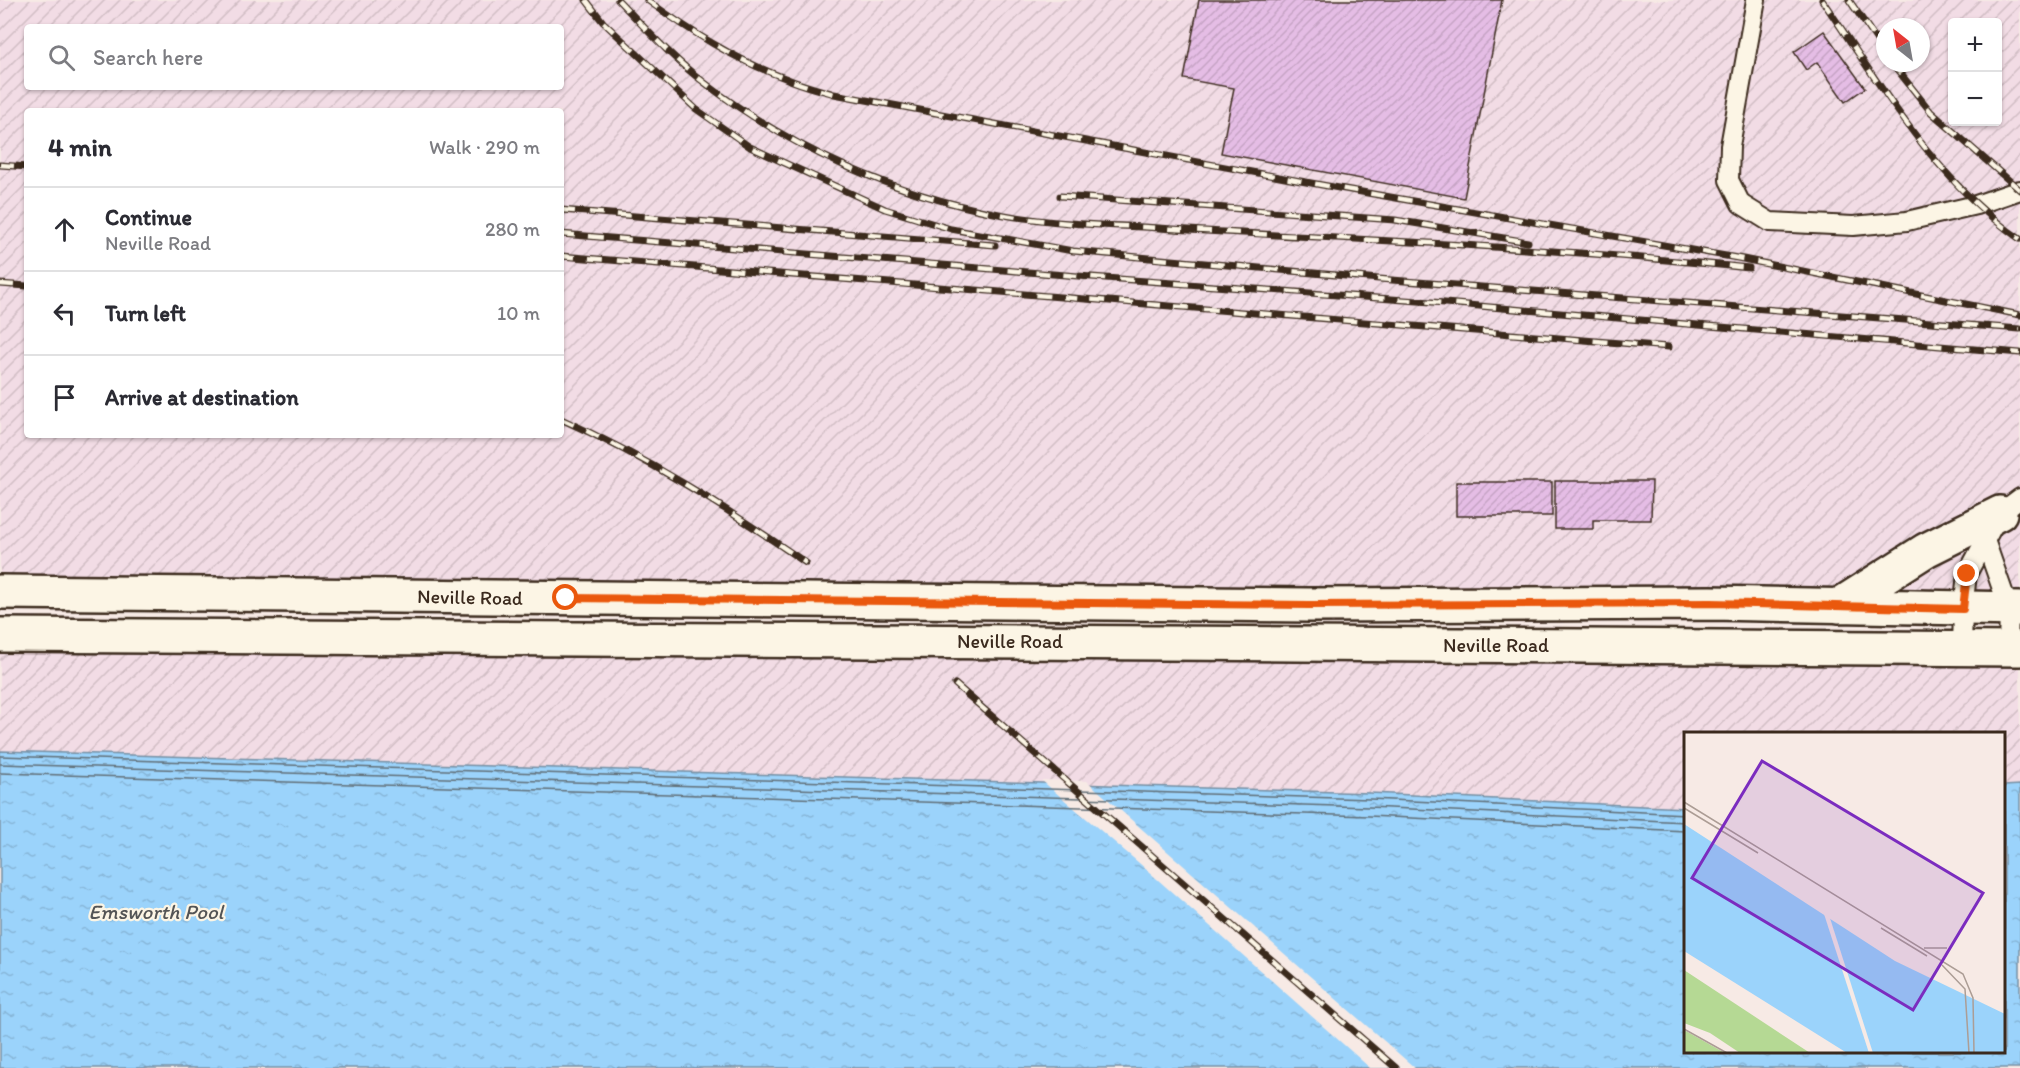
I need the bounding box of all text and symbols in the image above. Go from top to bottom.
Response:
north arrow [1876,18,1930,72]
map controls [1948,18,2002,126]
button: + [1948,18,2002,72]
search box [24,24,564,90]
icon: search [45,41,78,74]
text: Search here [93,44,203,71]
button: − [1948,72,2002,126]
text: 4 min [48,131,112,163]
text: Walk · 290 m [429,135,540,159]
text: Continue [105,204,192,231]
icon: ahead [48,213,81,246]
text: 280 m [485,217,540,241]
text: Neville Road [105,231,211,255]
icon: left [48,297,81,330]
text: Turn left [105,300,186,327]
text: 10 m [497,301,540,325]
icon: arrive [48,381,81,414]
text: Arrive at destination [105,384,299,411]
route end [1953,560,1979,586]
street label: Neville Road [417,584,523,610]
route start [552,584,578,610]
street label: Neville Road [957,629,1063,653]
street label: Neville Road [1443,633,1549,657]
inset map [1684,732,2005,1053]
water label: Emsworth Pool [88,899,226,924]

